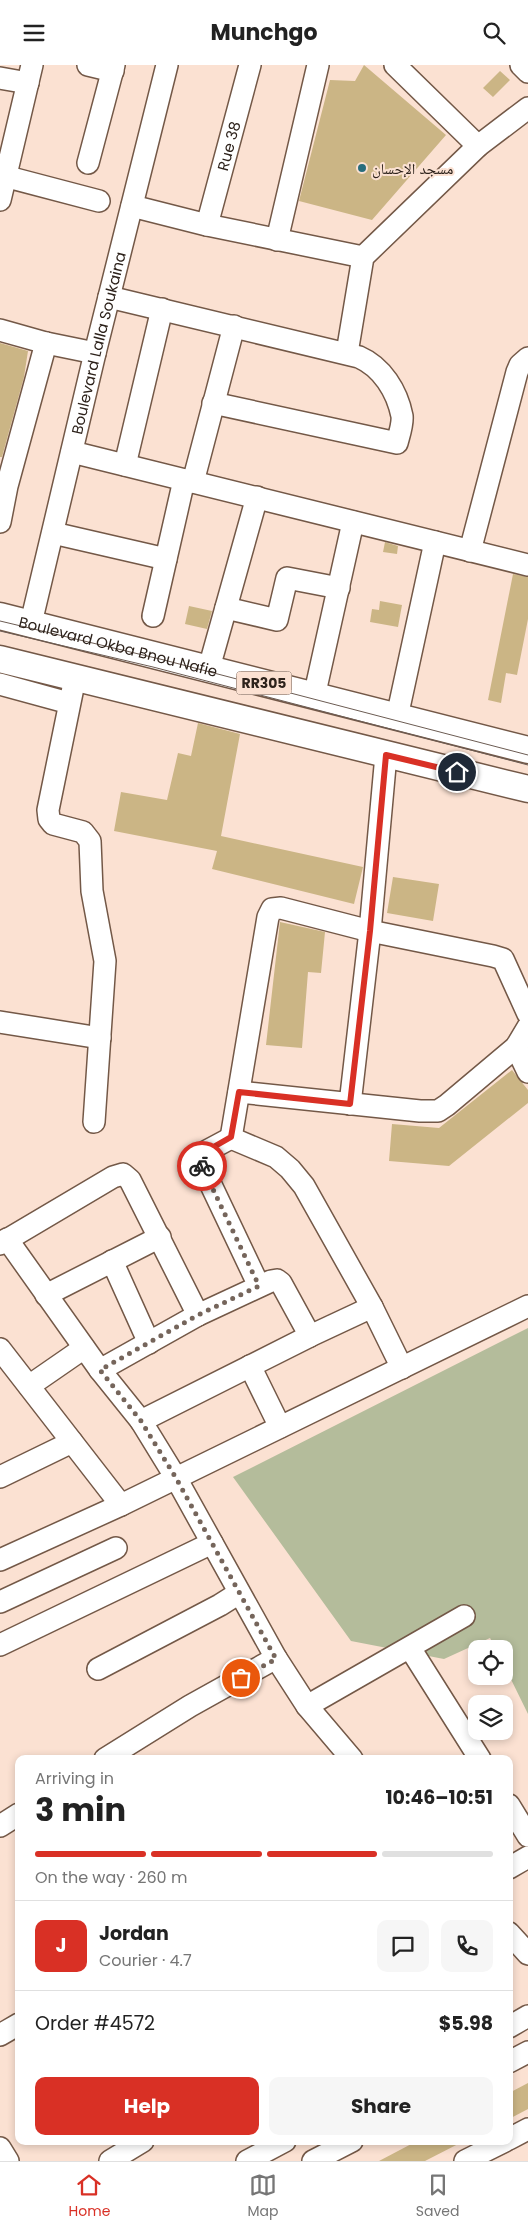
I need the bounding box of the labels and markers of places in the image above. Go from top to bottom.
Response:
place label: مسجد الإحسان [372,158,453,179]
marker: مسجد الإحسان [356,162,368,174]
pin [436,751,478,793]
pin [220,1657,262,1699]

